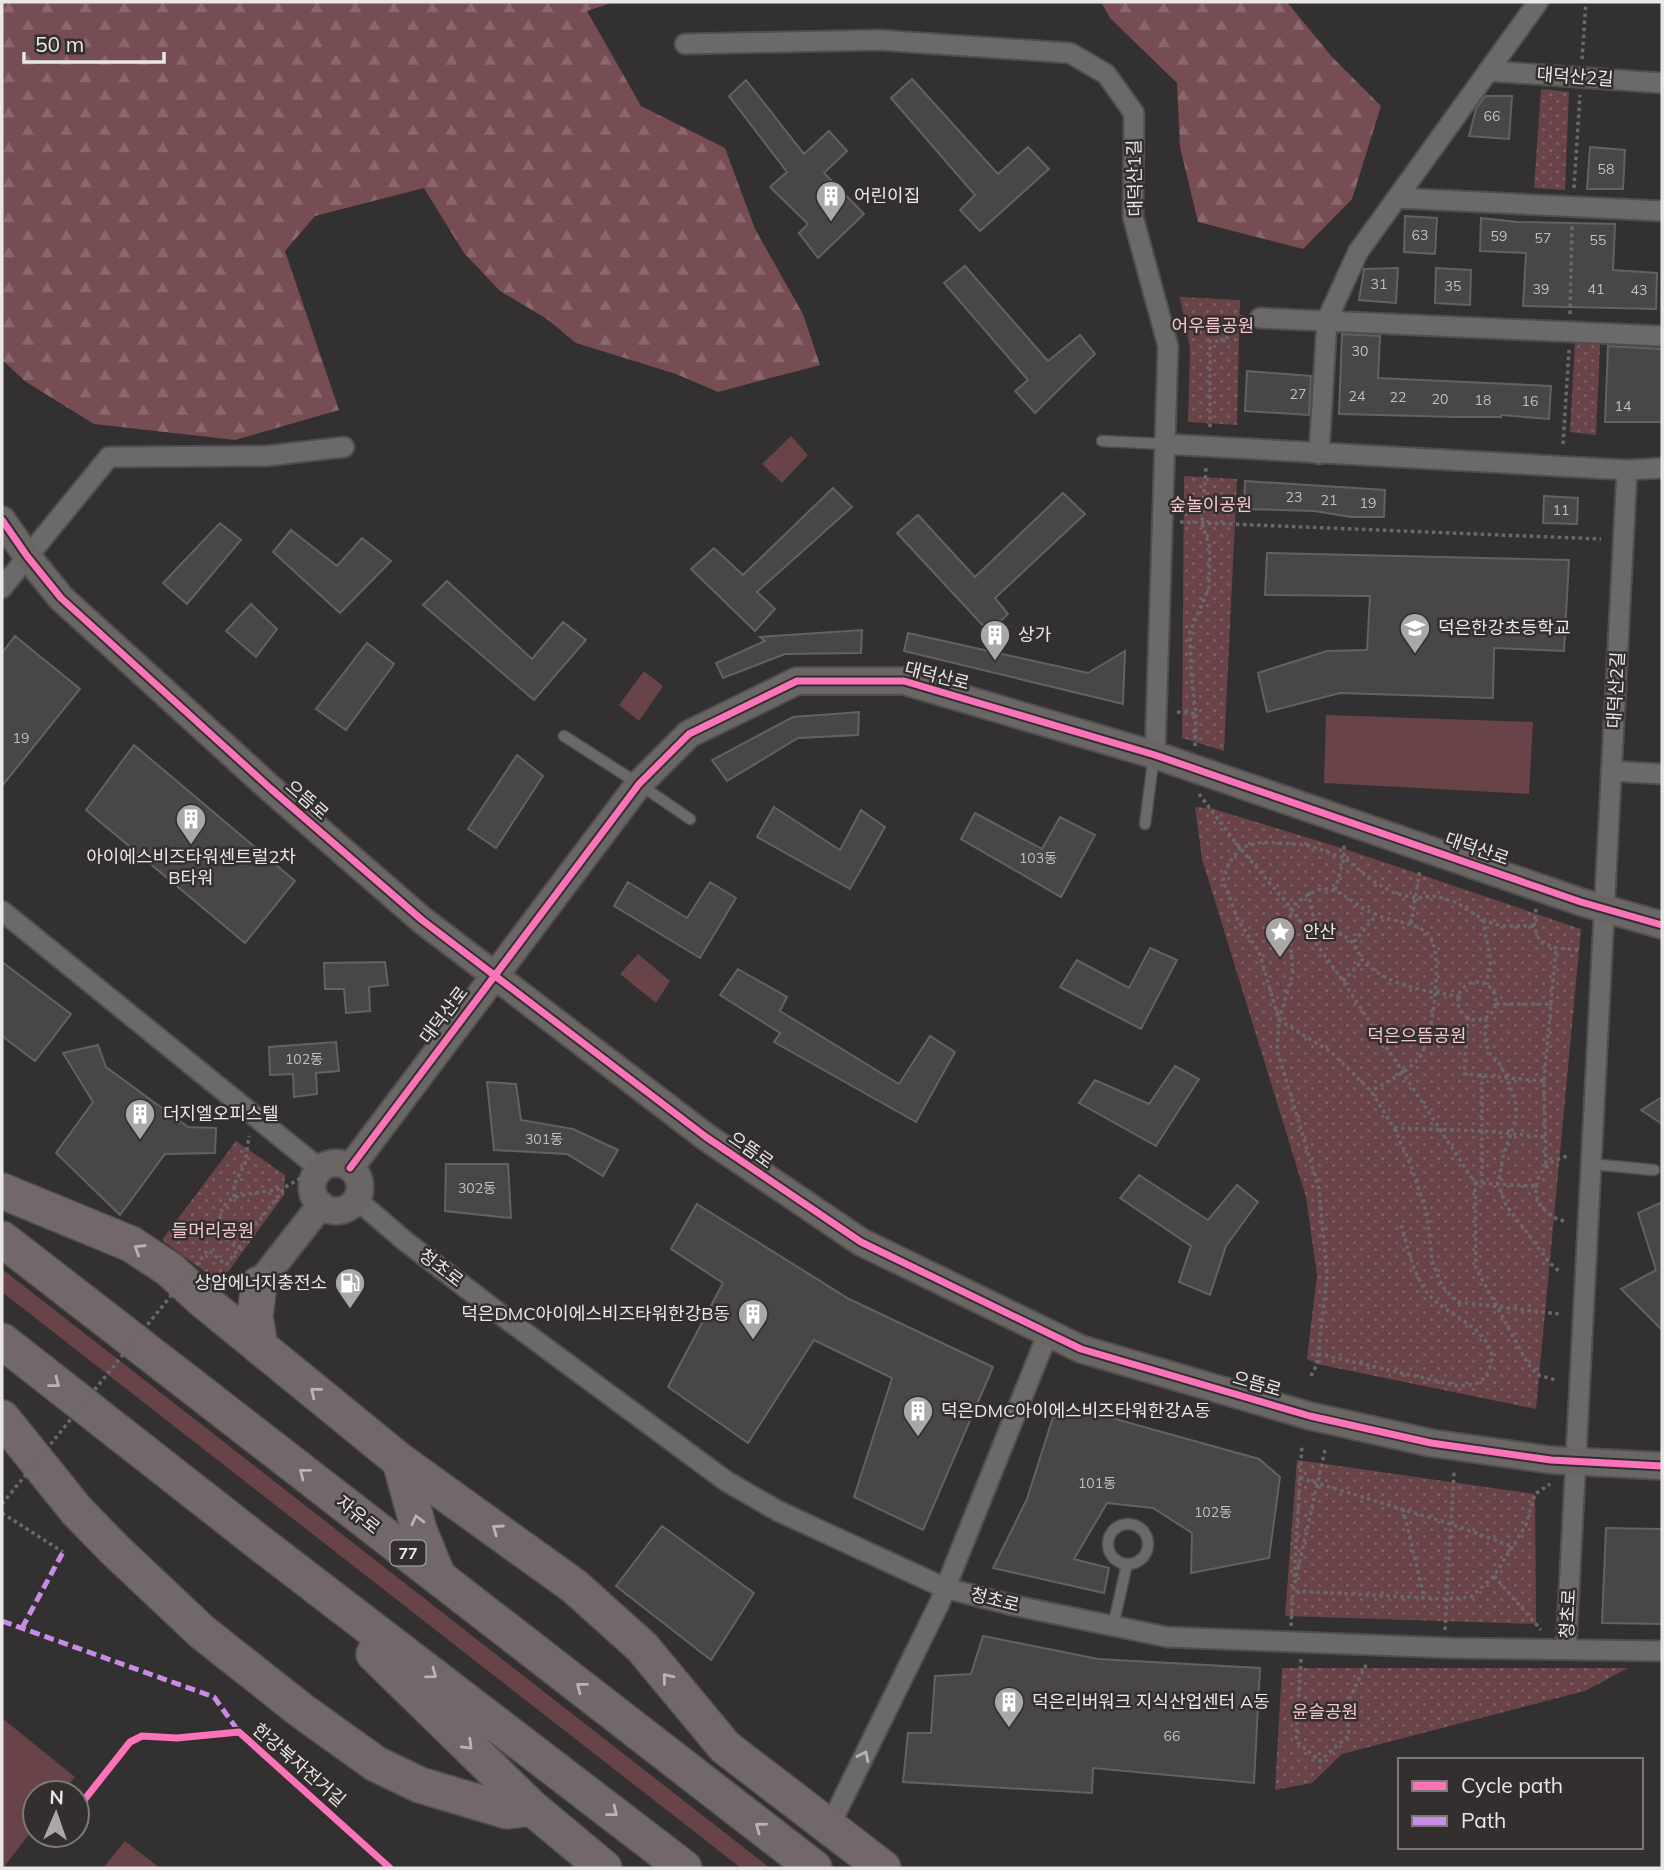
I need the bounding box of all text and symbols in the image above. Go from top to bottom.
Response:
scale bar [24,21,164,65]
text: 50 m [35,31,84,57]
street label: 대덕산2길 [1536,62,1614,91]
house number: 66 [1484,107,1500,125]
street label: 대덕산1길 [1122,139,1147,217]
house number: 58 [1598,160,1614,178]
building icon: 어린이집 [814,179,848,223]
place label: 어린이집 [854,184,920,207]
house number: 63 [1412,226,1428,244]
house number: 59 [1491,227,1507,245]
house number: 57 [1535,229,1551,247]
house number: 55 [1590,231,1606,249]
house number: 31 [1371,275,1387,293]
house number: 35 [1445,277,1461,295]
house number: 39 [1533,280,1549,298]
house number: 41 [1588,280,1604,298]
house number: 43 [1631,281,1647,299]
park label: 어우름공원 [1172,314,1254,337]
house number: 30 [1352,342,1368,360]
house number: 27 [1290,385,1306,403]
house number: 24 [1349,387,1366,405]
house number: 22 [1390,388,1406,406]
house number: 20 [1432,390,1448,408]
house number: 18 [1475,391,1491,409]
house number: 16 [1522,392,1538,410]
house number: 14 [1615,397,1632,415]
house number: 23 [1286,488,1302,506]
house number: 21 [1321,491,1337,509]
park label: 숲놀이공원 [1170,493,1252,516]
house number: 19 [1360,494,1376,512]
house number: 11 [1553,501,1569,519]
school or university icon: 덕은한강초등학교 [1398,611,1432,655]
place label: 덕은한강초등학교 [1438,616,1570,639]
building icon: 상가 [978,618,1012,662]
place label: 상가 [1018,623,1052,646]
street label: 대덕산2길 [1602,651,1629,729]
street label: 대덕산로 [902,656,972,695]
house number: 19 [13,729,29,747]
street label: 으뜸로 [281,775,334,825]
building icon: 아이에스비즈타워센트럴2차 B타워 [174,802,208,846]
street label: 대덕산로 [1442,827,1512,870]
place label: 아이에스비즈타워센트럴2차 B타워 [86,845,296,889]
house number: 103동 [1019,849,1057,867]
place icon: 안산 [1263,915,1297,959]
place label: 안산 [1303,920,1336,943]
street label: 대덕산로 [414,981,473,1048]
park label: 덕은으뜸공원 [1367,1024,1467,1047]
house number: 102동 [285,1050,323,1068]
building icon: 더지엘오피스텔 [123,1097,157,1141]
place label: 더지엘오피스텔 [163,1102,279,1125]
street label: 으뜸로 [724,1126,778,1173]
house number: 301동 [525,1130,563,1148]
house number: 302동 [458,1179,496,1197]
park label: 들머리공원 [172,1219,254,1242]
street label: 청초로 [415,1243,468,1292]
one-way arrow [133,1245,146,1258]
fuel station icon: 상암에너지충전소 [333,1266,367,1310]
place label: 상암에너지충전소 [195,1271,327,1294]
building icon: 덕은DMC아이에스비즈타워한강B동 [736,1297,770,1341]
place label: 덕은DMC아이에스비즈타워한강B동 [461,1302,730,1325]
street label: 으뜸로 [1230,1366,1284,1401]
one-way arrow [48,1374,60,1387]
one-way arrow [311,1388,324,1400]
building icon: 덕은DMC아이에스비즈타워한강A동 [901,1394,935,1438]
place label: 덕은DMC아이에스비즈타워한강A동 [941,1399,1211,1422]
one-way arrow [299,1468,311,1481]
house number: 101동 [1078,1474,1116,1492]
street label: 자유로 [332,1490,385,1539]
house number: 102동 [1194,1503,1232,1521]
one-way arrow [411,1514,425,1526]
one-way arrow [492,1525,505,1537]
road number: 77 [390,1540,426,1566]
street label: 청초로 [968,1582,1022,1617]
street label: 청초로 [1555,1589,1580,1639]
one-way arrow [425,1666,437,1679]
one-way arrow [663,1674,675,1687]
one-way arrow [576,1682,588,1695]
building icon: 덕은리버워크 지식산업센터 A동 [992,1685,1026,1729]
place label: 덕은리버워크 지식산업센터 A동 [1032,1690,1270,1713]
park label: 윤슬공원 [1292,1700,1358,1723]
street label: 한강북자전거길 [248,1718,351,1811]
house number: 66 [1164,1727,1180,1745]
one-way arrow [460,1737,473,1750]
one-way arrow [856,1751,870,1763]
legend [1398,1758,1643,1849]
text: Cycle path [1461,1772,1563,1798]
north arrow [21,1779,91,1849]
text: N [49,1785,64,1809]
one-way arrow [606,1804,618,1817]
text: Path [1461,1807,1506,1833]
one-way arrow [755,1822,768,1835]

